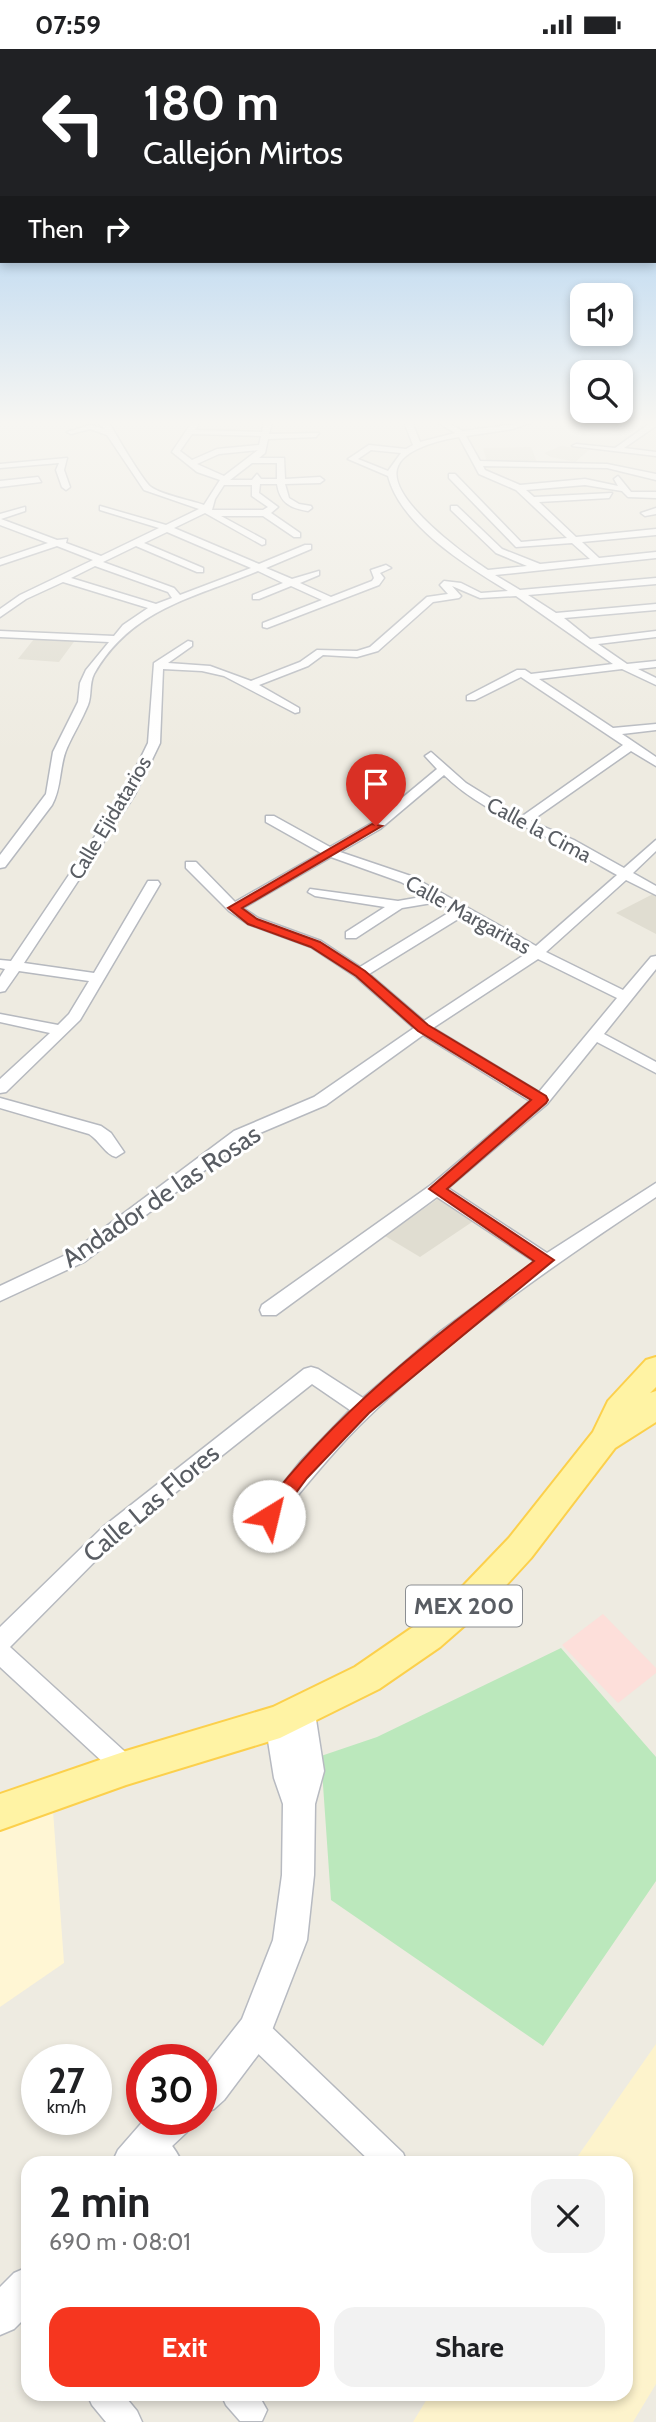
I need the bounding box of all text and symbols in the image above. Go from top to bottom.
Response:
text: 07:59 [35,9,101,41]
text: 180 m [143,73,279,132]
icon: left [28,77,119,168]
text: Callejón Mirtos [143,133,343,172]
icon: right [98,210,136,248]
text: Then [28,213,84,245]
map controls [570,283,633,423]
button: sound [570,283,633,346]
button: search [570,360,633,423]
street label: Calle Ejidatarios [63,751,157,884]
pin [346,754,406,826]
icon: arrive [357,765,395,803]
street label: Calle la Cima [483,792,596,867]
street label: Calle Margaritas [401,870,535,959]
street label: Andador de las Rosas [56,1118,267,1274]
street label: Calle Las Flores [76,1437,226,1569]
position arrow [232,1479,306,1553]
road number: MEX 200 [406,1585,522,1626]
speed limit sign: 30 [126,2044,217,2135]
text: 27 [48,2059,85,2102]
text: km/h [47,2096,86,2118]
text: 2 min [49,2176,150,2228]
button: close [531,2179,605,2253]
text: 690 m · 08:01 [49,2228,191,2256]
button: Exit [49,2307,320,2387]
button: Share [334,2307,605,2387]

